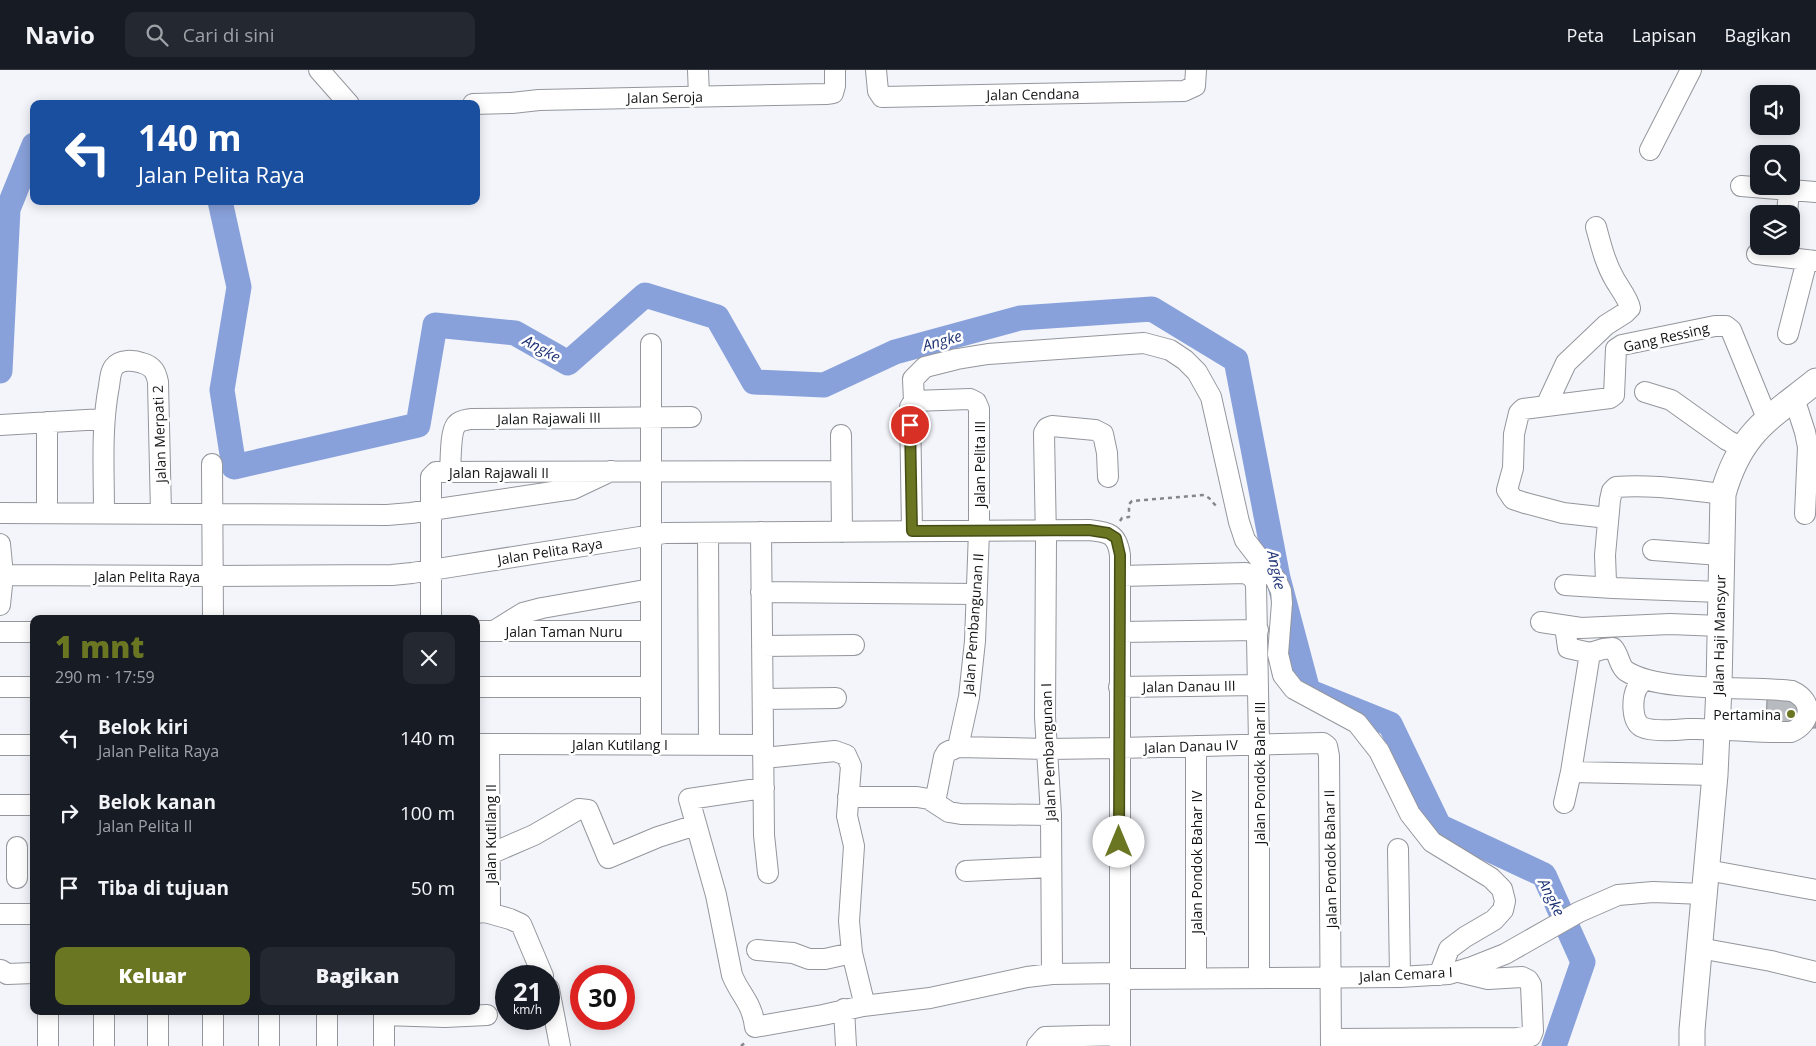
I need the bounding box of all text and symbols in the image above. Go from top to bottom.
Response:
search box [125,12,475,57]
text: Navio [25,18,95,51]
icon: search [143,21,171,49]
text: Cari di sini [183,22,275,48]
text: Peta [1567,23,1604,47]
text: Lapisan [1632,23,1697,47]
text: Bagikan [1725,23,1791,47]
street label: Jalan Cendana [984,84,1080,104]
map controls [1750,85,1800,255]
button: sound [1750,85,1800,135]
street label: Jalan Seroja [625,87,703,107]
text: 140 m [138,114,242,161]
icon: left [55,120,120,185]
button: search [1750,145,1800,195]
text: Jalan Pelita Raya [138,159,305,189]
button: layers [1750,205,1800,255]
street label: Gang Ressing [1621,318,1711,356]
water label: Angke [919,325,964,355]
water label: Angke [519,329,565,367]
street label: Jalan Merpati 2 [148,385,170,485]
pin [889,404,931,446]
street label: Jalan Rajawali III [495,408,601,428]
icon: arrive [896,411,924,439]
street label: Jalan Pelita III [970,421,989,509]
street label: Jalan Rajawali II [447,463,549,482]
street label: Jalan Pelita Raya [494,533,604,569]
water label: Angke [1263,548,1291,592]
street label: Jalan Pembangunan II [958,553,987,697]
street label: Jalan Pelita Raya [92,567,200,586]
street label: Jalan Haji Mansyur [1708,574,1730,698]
street label: Jalan Taman Nuru [504,622,622,641]
text: 1 mnt [55,626,144,667]
button: close [403,632,455,684]
text: 290 m · 17:59 [55,666,155,688]
street label: Jalan Danau III [1140,676,1236,696]
street label: Jalan Pembangunan I [1036,683,1060,823]
street label: Jalan Pondok Bahar III [1250,702,1269,846]
place label: Pertamina [1713,705,1781,724]
marker: Pertamina [1785,708,1797,720]
text: Belok kiri [98,714,188,740]
icon: left [55,724,83,752]
text: 140 m [400,725,455,751]
street label: Jalan Kutilang I [570,735,668,754]
street label: Jalan Danau IV [1142,735,1239,757]
text: Jalan Pelita Raya [98,740,219,762]
street label: Jalan Kutilang II [481,784,500,886]
text: Belok kanan [98,789,216,815]
street label: Jalan Pondok Bahar II [1319,789,1341,931]
street label: Jalan Pondok Bahar IV [1187,790,1206,936]
icon: right [55,799,83,827]
text: 100 m [400,800,455,826]
text: Jalan Pelita II [98,815,192,837]
position arrow [1092,815,1144,867]
icon: arrive [55,874,83,902]
water label: Angke [1534,874,1570,920]
text: Tiba di tujuan [98,875,229,901]
text: 50 m [411,875,455,901]
button: Keluar [55,947,250,1005]
button: Bagikan [260,947,455,1005]
street label: Jalan Cemara I [1357,962,1453,986]
speed limit sign: 30 [570,965,635,1030]
text: 21 [513,974,542,1008]
text: km/h [513,1001,542,1018]

